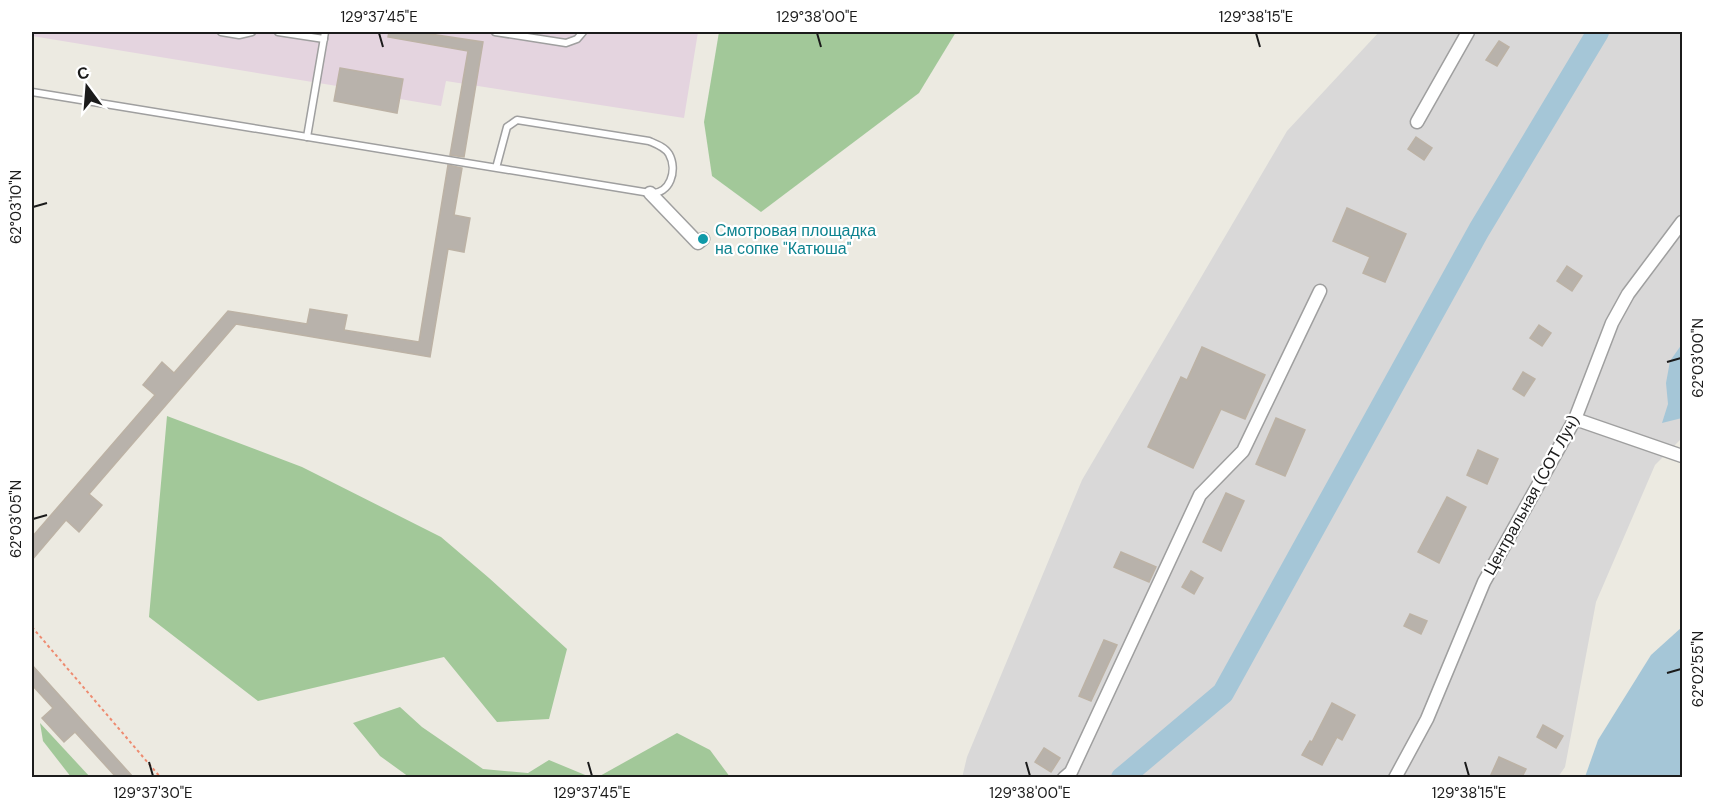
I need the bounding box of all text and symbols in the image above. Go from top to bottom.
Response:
text: 129°37'45"E [340,7,418,27]
text: 129°38'00"E [776,7,858,27]
text: 129°38'15"E [1219,7,1293,27]
north arrow [57,57,117,117]
text: С [75,61,92,85]
text: 62°03'10"N [6,170,26,244]
place label: Смотровая площадка на сопке "Катюша" [715,220,876,259]
marker: Смотровая площадка на сопке "Катюша" [696,232,710,246]
text: 62°03'00"N [1688,318,1708,398]
street label: Центральная (СОТ Луч) [1479,412,1584,579]
text: 62°03'05"N [6,480,26,558]
text: 62°02'55"N [1688,631,1708,707]
text: 129°37'30"E [113,783,193,803]
text: 129°37'45"E [553,783,631,803]
text: 129°38'00"E [989,783,1071,803]
text: 129°38'15"E [1432,783,1506,803]

